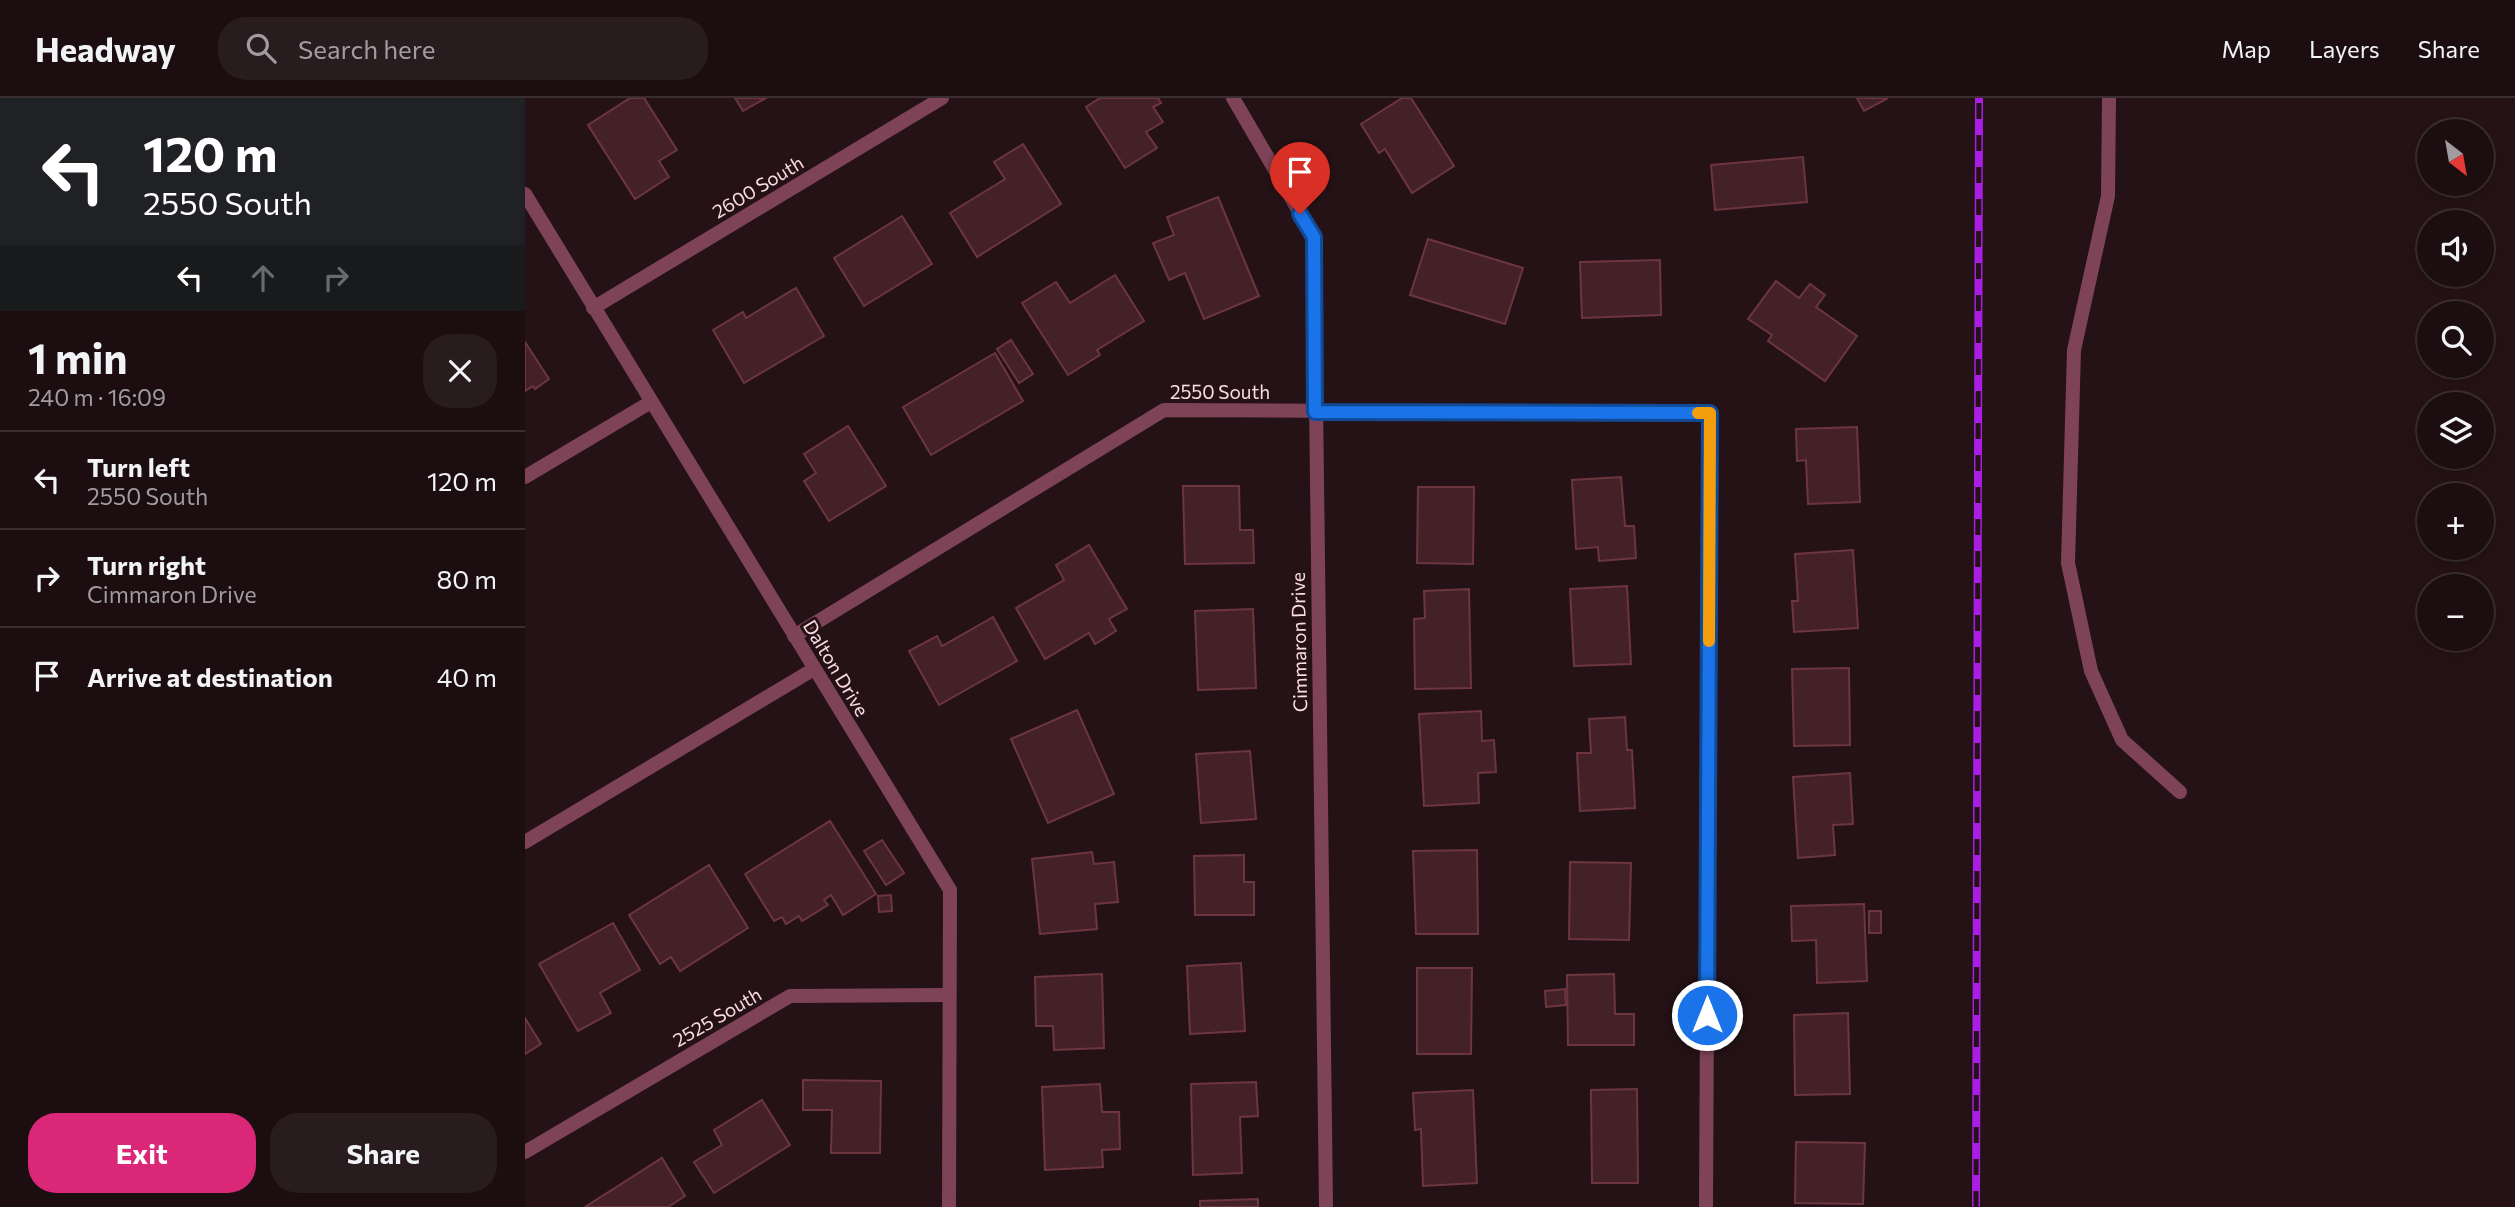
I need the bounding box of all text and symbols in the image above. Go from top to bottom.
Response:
search box [218,17,708,80]
text: Headway [35,28,176,69]
icon: search [242,29,280,67]
text: Search here [298,33,436,64]
text: Map [2222,34,2271,63]
text: Layers [2309,34,2380,63]
text: Share [2418,34,2480,63]
north arrow [2417,119,2494,196]
map controls [2417,119,2494,651]
text: 120 m [143,122,277,182]
icon: left [28,126,119,217]
pin [1270,142,1330,214]
street label: 2600 South [708,150,807,223]
icon: arrive [1281,153,1319,191]
text: 2550 South [143,182,312,222]
button: sound [2417,210,2494,287]
icon: left [171,259,209,297]
icon: ahead [244,259,282,297]
icon: right [317,259,355,297]
button: search [2417,301,2494,378]
text: 1 min [28,331,128,383]
button: close [423,334,497,408]
street label: 2550 South [1170,380,1270,403]
text: 240 m · 16:09 [28,383,166,411]
button: layers [2417,392,2494,469]
text: Turn left [87,451,190,482]
icon: left [28,461,66,499]
text: 120 m [427,465,497,496]
text: 2550 South [87,482,208,510]
button: + [2417,483,2494,560]
text: Turn right [87,549,206,580]
icon: right [28,559,66,597]
text: 80 m [437,563,497,594]
street label: Cimmaron Drive [1286,572,1311,712]
button: − [2417,574,2494,651]
text: Cimmaron Drive [87,580,257,608]
street label: Dalton Drive [799,615,874,720]
icon: arrive [28,657,66,695]
text: Arrive at destination [87,661,333,692]
text: 40 m [437,661,497,692]
position arrow [1670,978,1744,1052]
street label: 2525 South [668,982,765,1051]
button: Exit [28,1113,256,1193]
button: Share [270,1113,497,1193]

